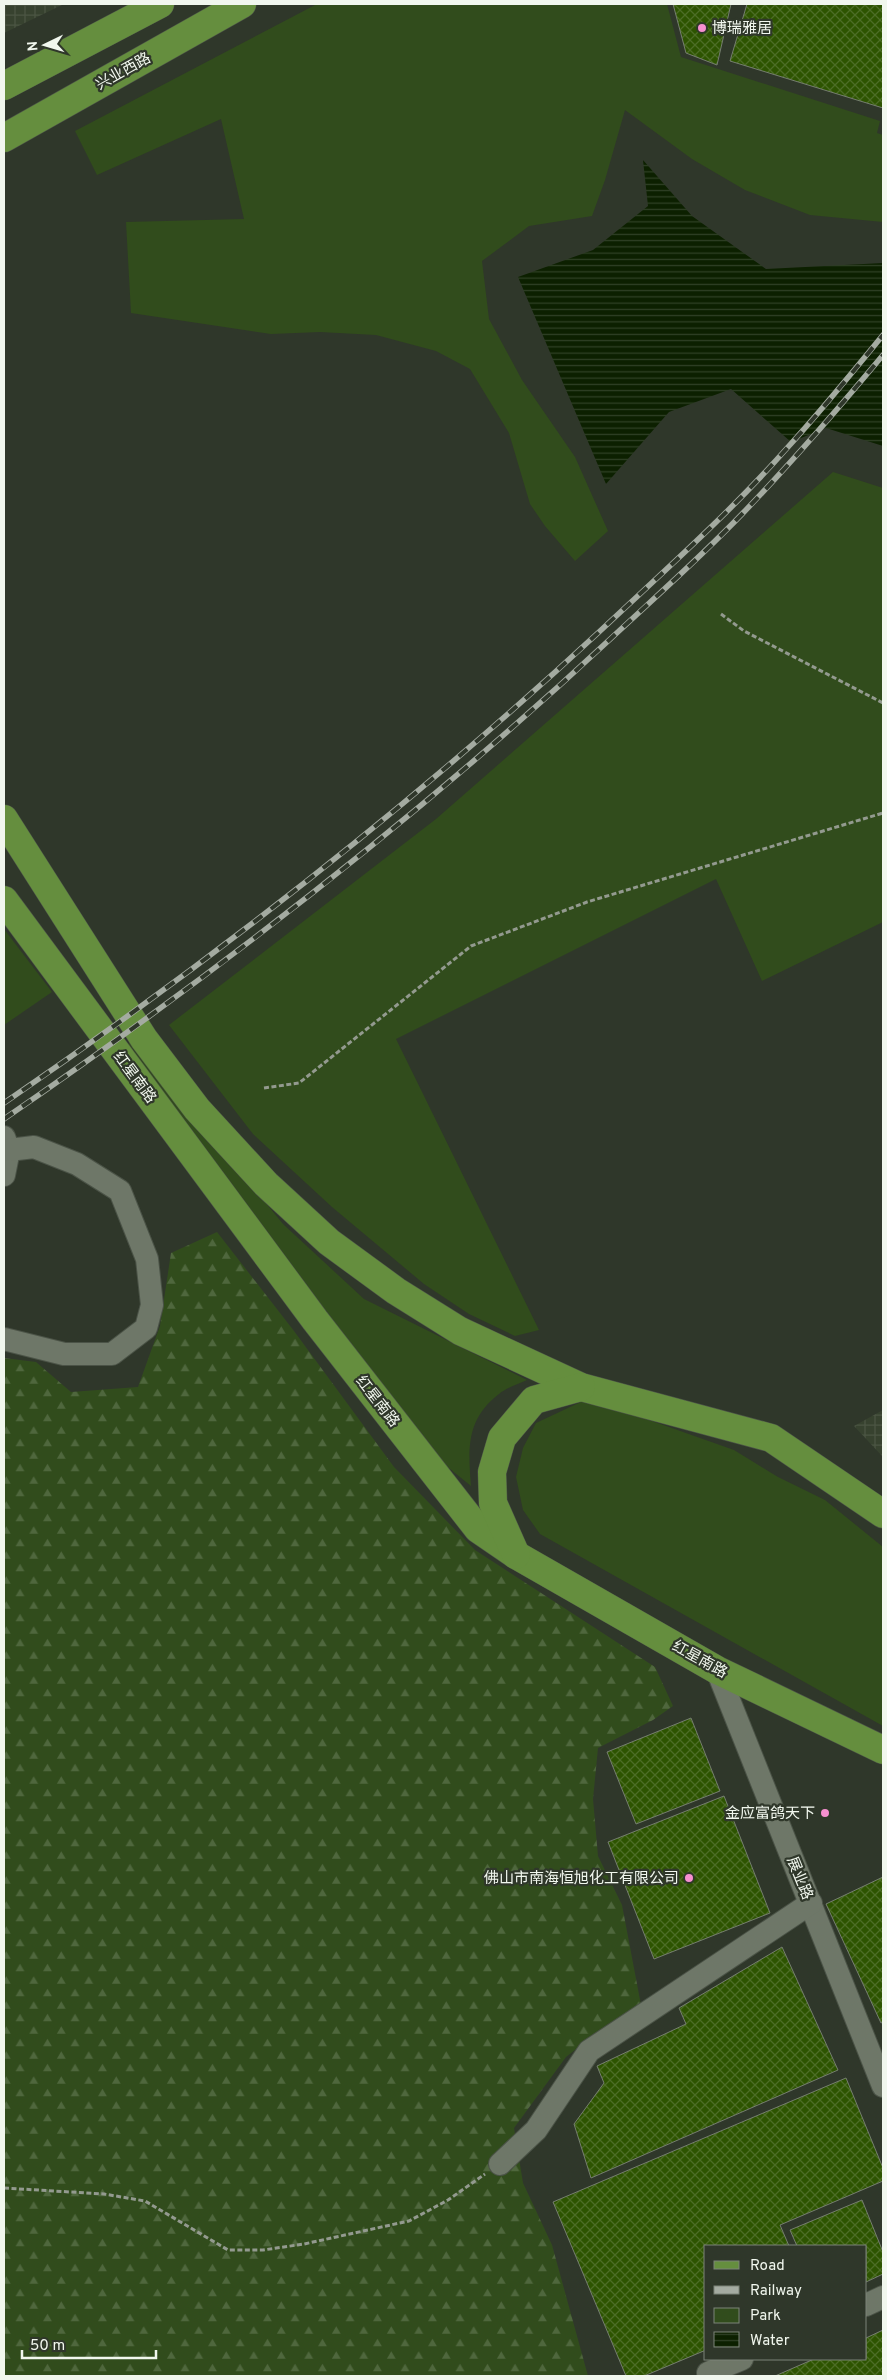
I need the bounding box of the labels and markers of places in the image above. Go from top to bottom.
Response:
place label: 博瑞雅居 [712,19,772,39]
marker: 博瑞雅居 [696,22,708,34]
place label: 金应富鸽天下 [725,1805,815,1824]
marker: 金应富鸽天下 [819,1807,831,1819]
place label: 佛山市南海恒旭化工有限公司 [484,1869,679,1889]
marker: 佛山市南海恒旭化工有限公司 [683,1872,695,1884]

